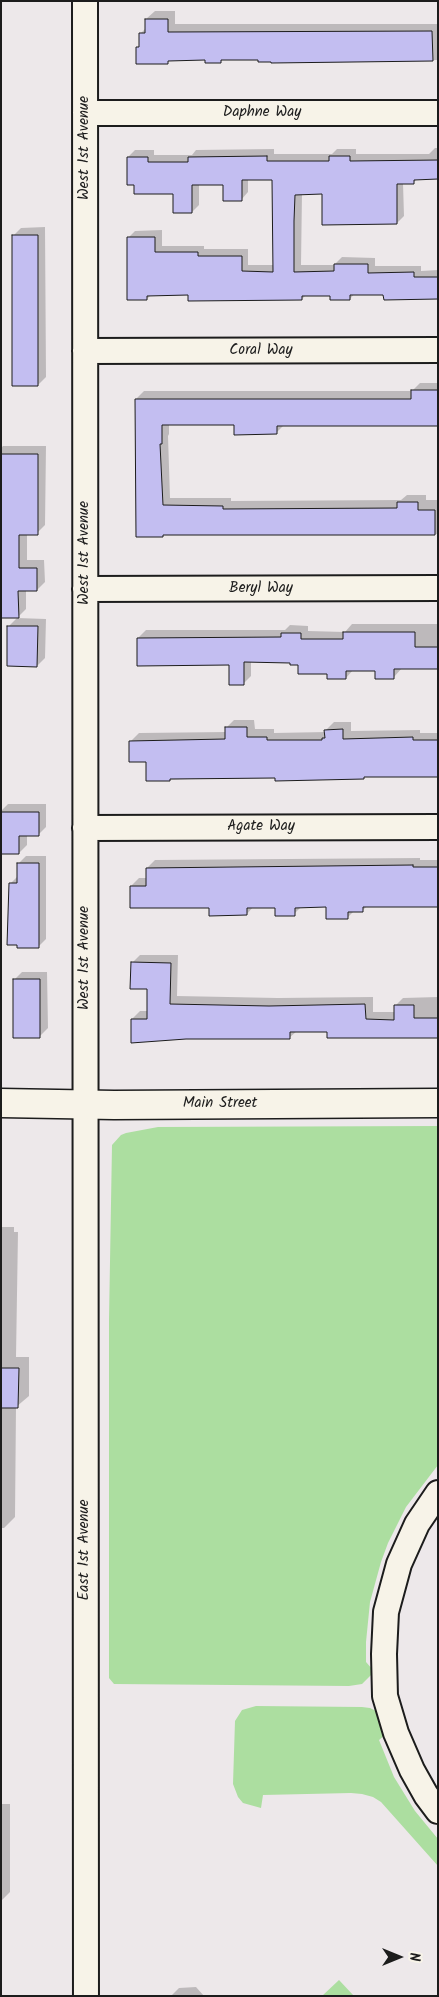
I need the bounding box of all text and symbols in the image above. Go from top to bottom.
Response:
street label: West 1st Avenue [76,96,94,200]
street label: Daphne Way [223,104,301,122]
street label: Coral Way [229,342,293,360]
street label: West 1st Avenue [76,501,94,605]
street label: Beryl Way [229,580,293,598]
street label: Agate Way [227,818,295,836]
street label: West 1st Avenue [76,906,94,1010]
street label: Main Street [183,1095,257,1113]
street label: East 1st Avenue [76,1499,94,1601]
north arrow [374,1932,424,1982]
text: N [403,1953,425,1961]

